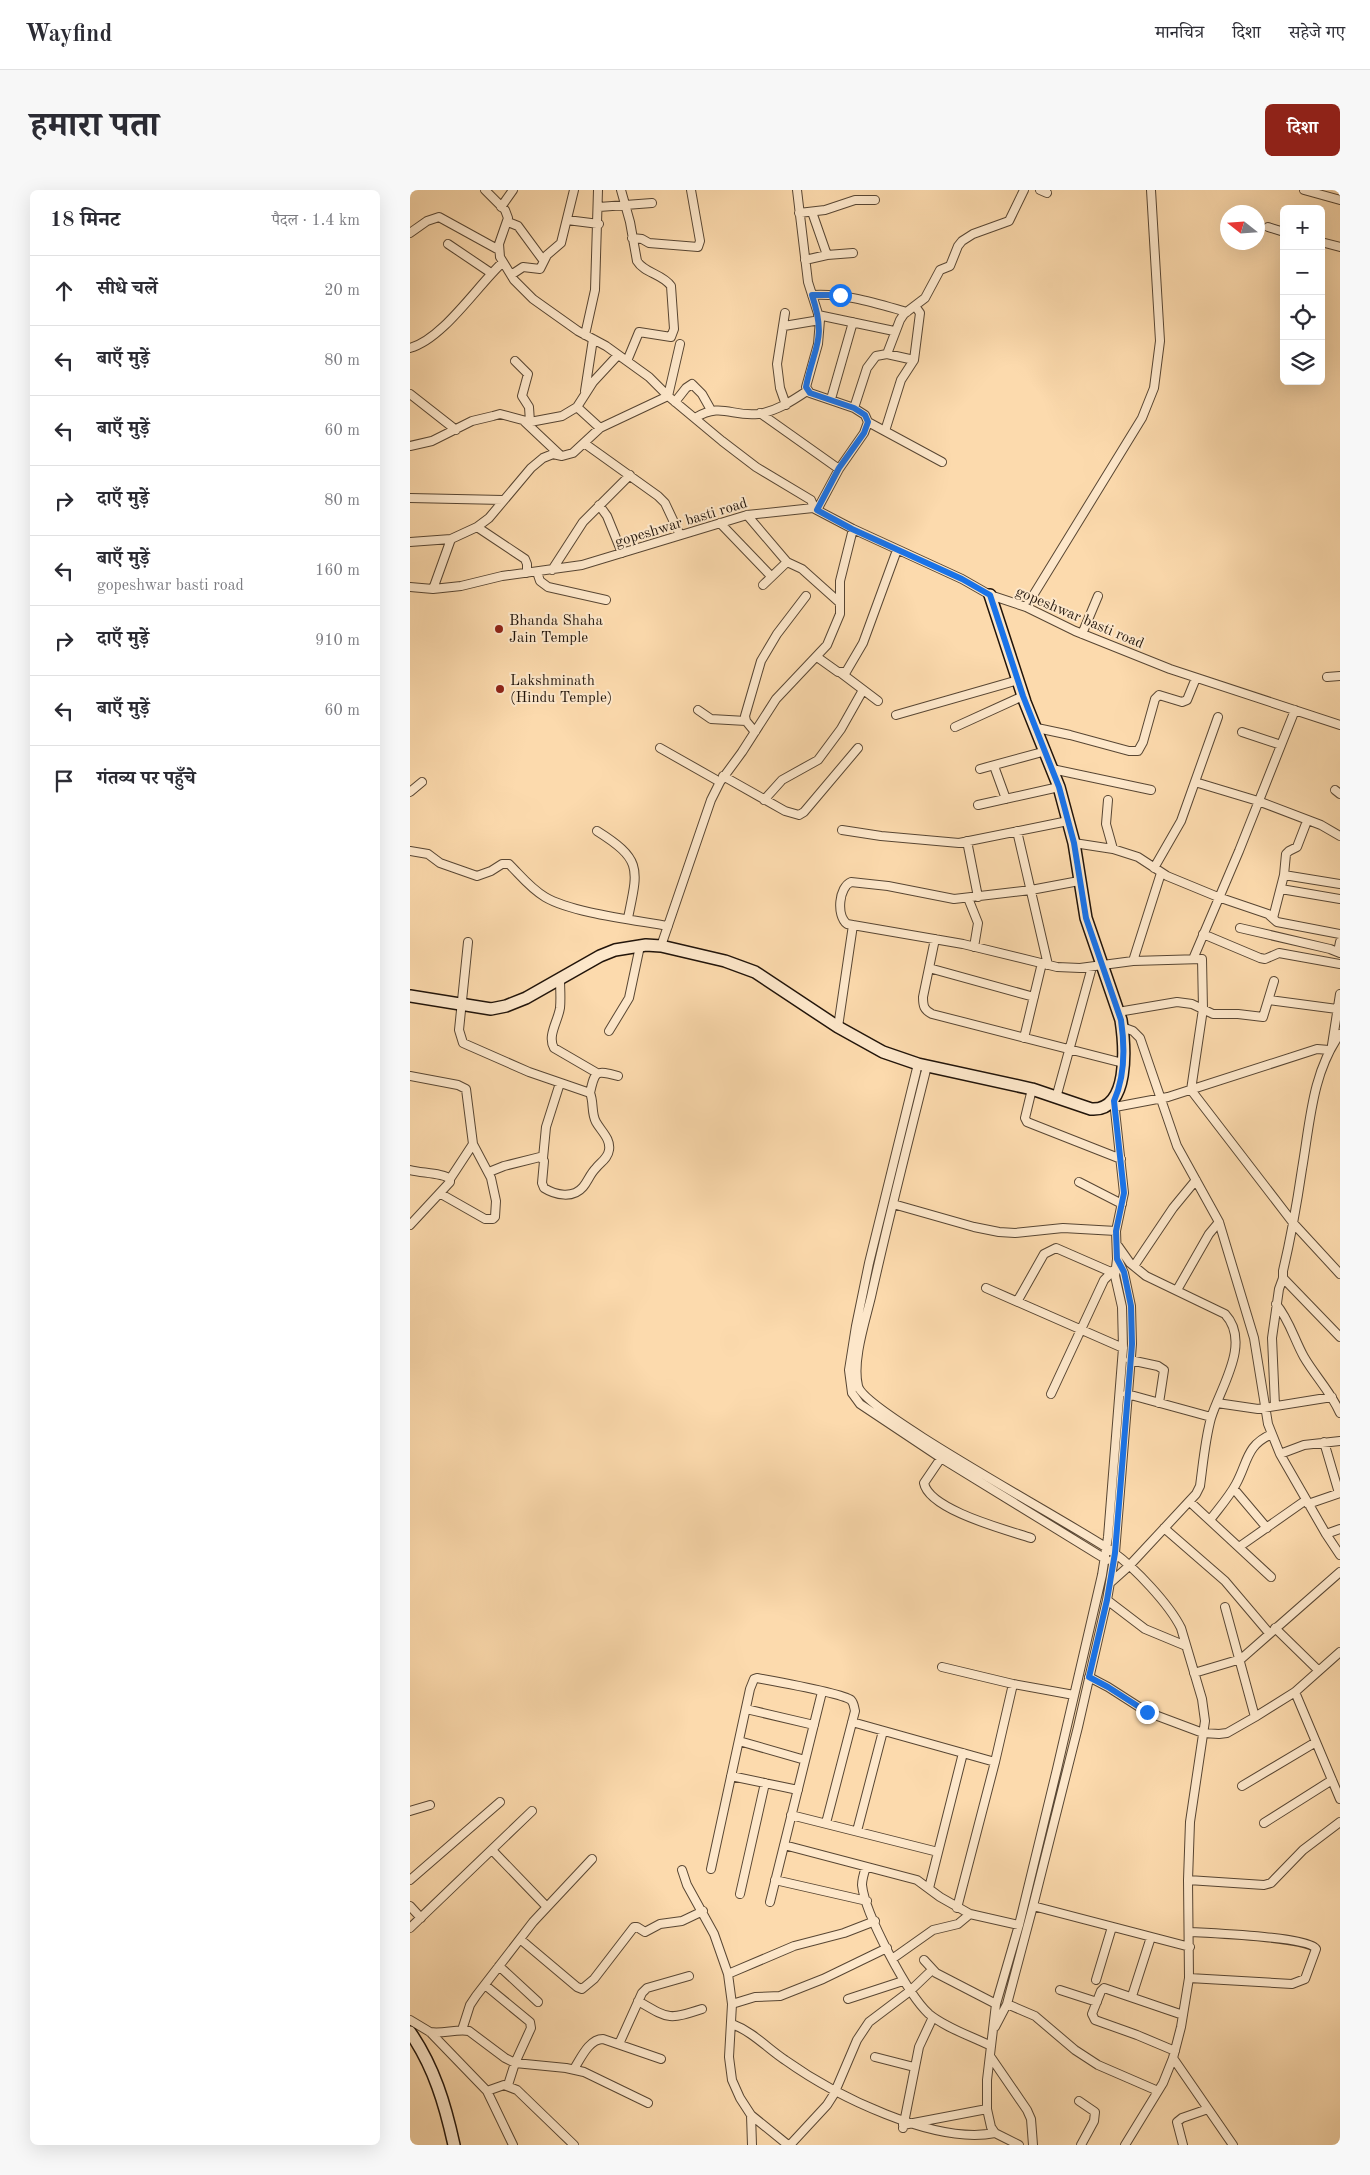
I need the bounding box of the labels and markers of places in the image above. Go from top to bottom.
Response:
place label: Bhanda Shaha Jain Temple [509,614,603,646]
marker: Bhanda Shaha Jain Temple [493,623,505,635]
place label: Lakshminath (Hindu Temple) [510,674,612,706]
marker: Lakshminath (Hindu Temple) [494,683,506,695]

